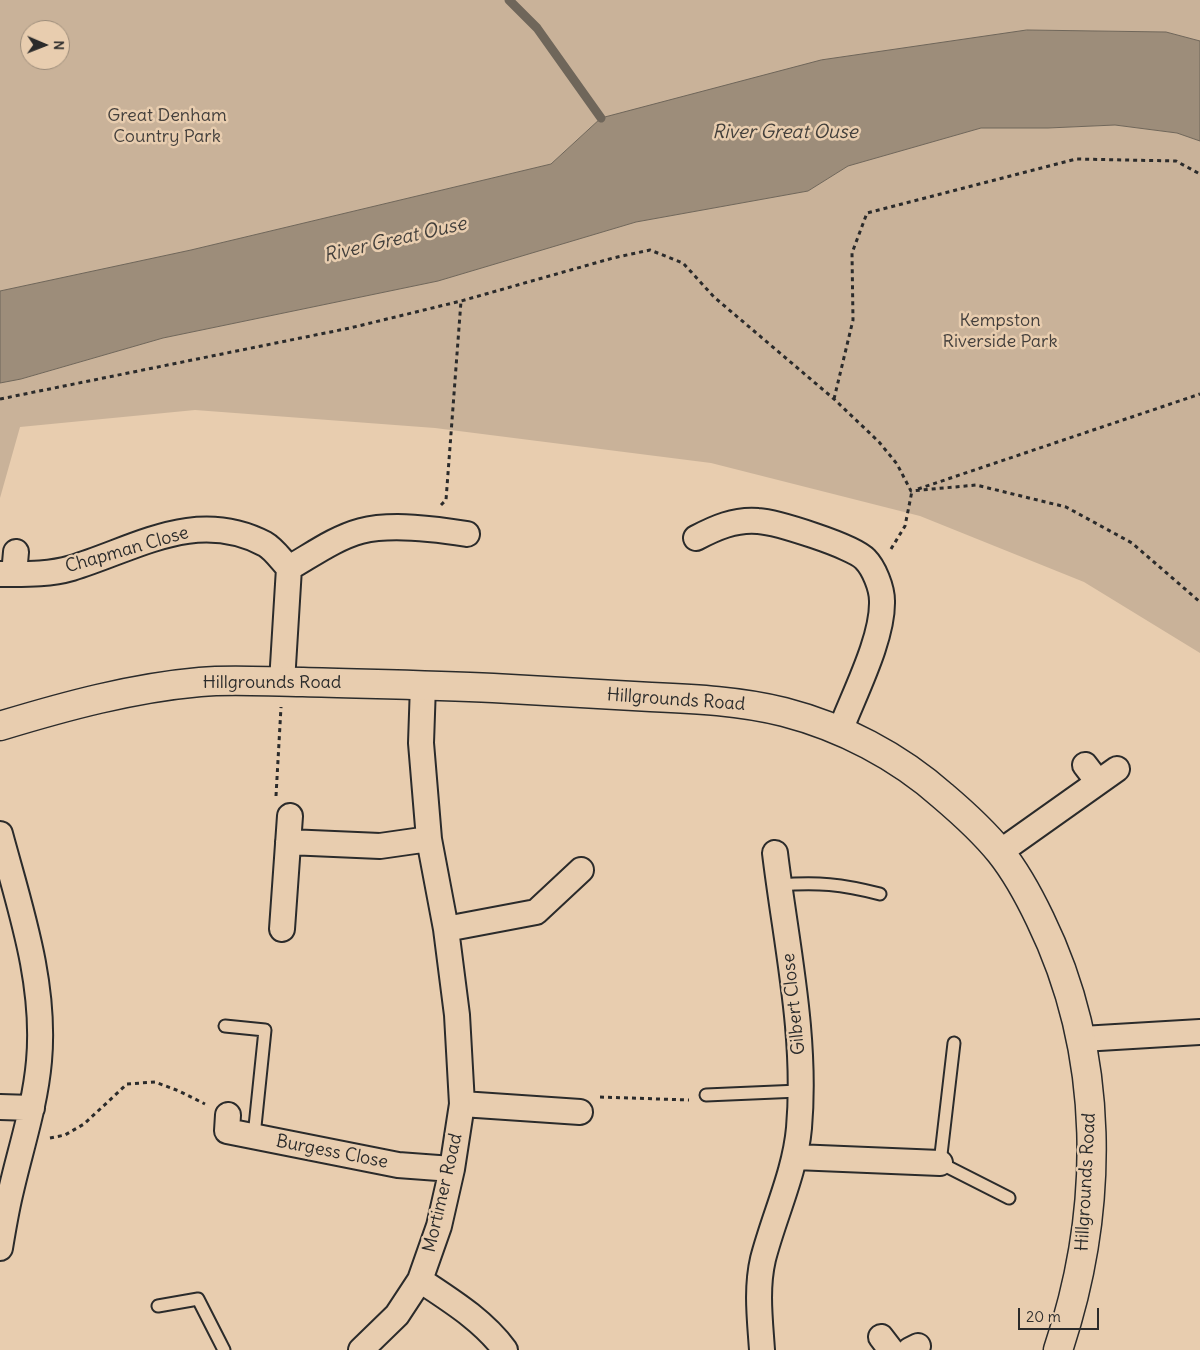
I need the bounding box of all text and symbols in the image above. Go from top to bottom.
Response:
north arrow [20,20,70,70]
text: N [50,40,68,50]
park label: Great Denham Country Park [107,105,227,148]
water label: River Great Ouse [712,122,858,144]
water label: River Great Ouse [321,213,469,267]
park label: Kempston Riverside Park [942,310,1058,352]
street label: Chapman Close [63,522,191,578]
street label: Hillgrounds Road [203,672,341,694]
street label: Hillgrounds Road [606,684,746,716]
street label: Gilbert Close [778,952,810,1056]
street label: Hillgrounds Road [1072,1112,1100,1252]
street label: Burgess Close [274,1131,390,1173]
street label: Mortimer Road [419,1131,467,1255]
scale bar [1020,1298,1101,1330]
text: 20 m [1026,1307,1061,1326]

